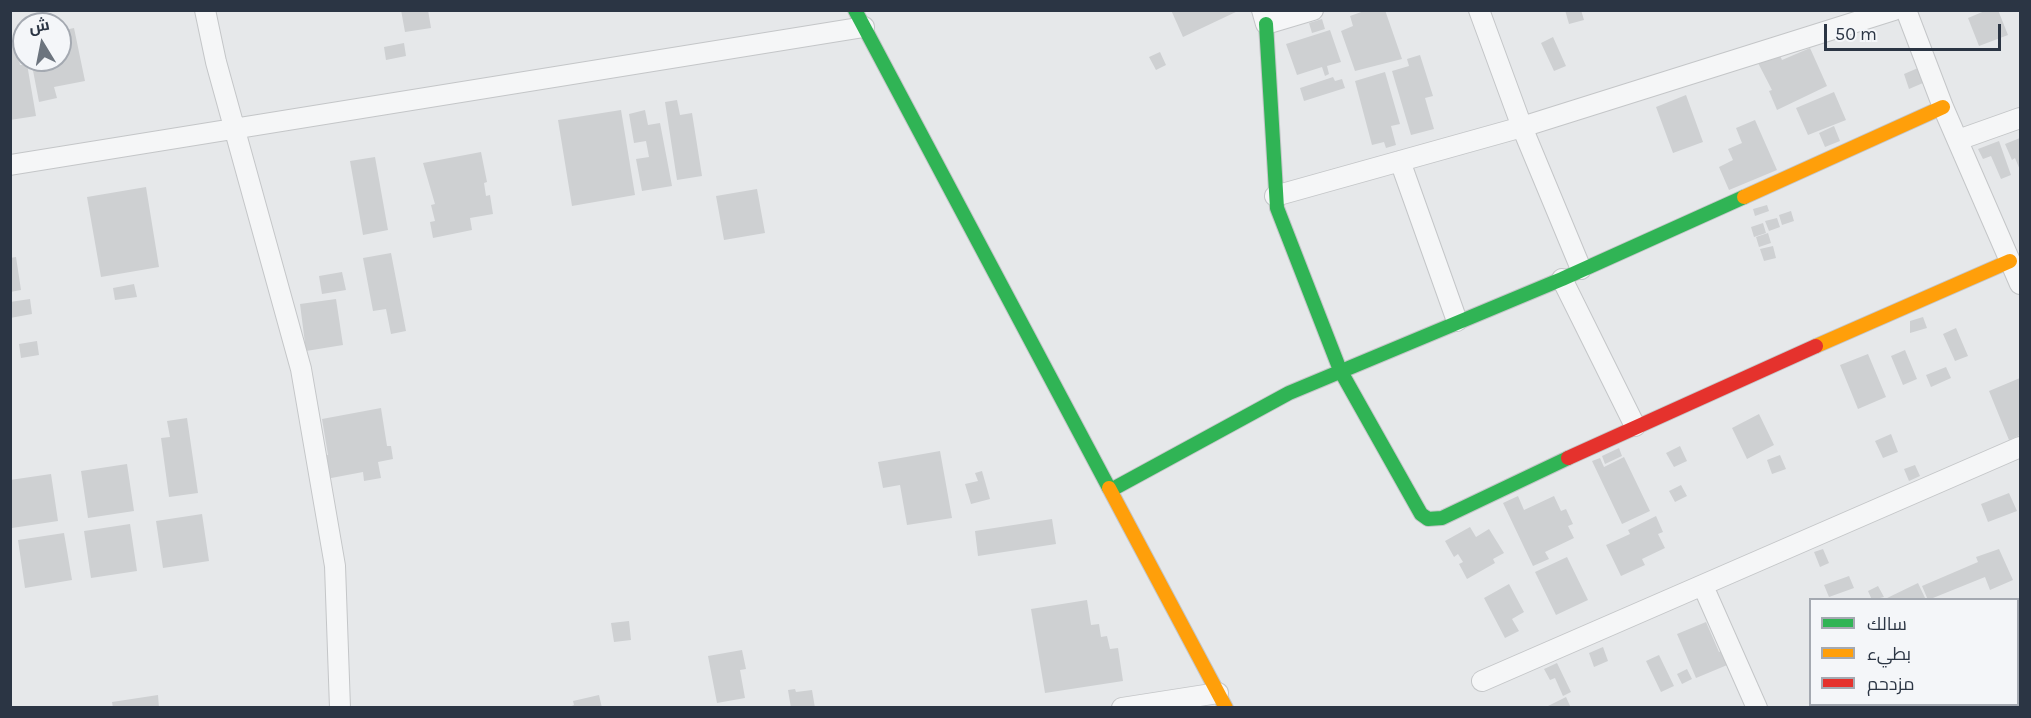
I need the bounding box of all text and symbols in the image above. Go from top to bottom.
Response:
north arrow [12,12,72,72]
scale bar [1827,12,2004,50]
text: ش [27,15,51,37]
text: 50 m [1835,23,1877,45]
legend [1809,598,2019,706]
text: سالك [1867,613,1907,635]
text: بطيء [1867,643,1911,665]
text: مزدحم [1867,673,1915,695]

